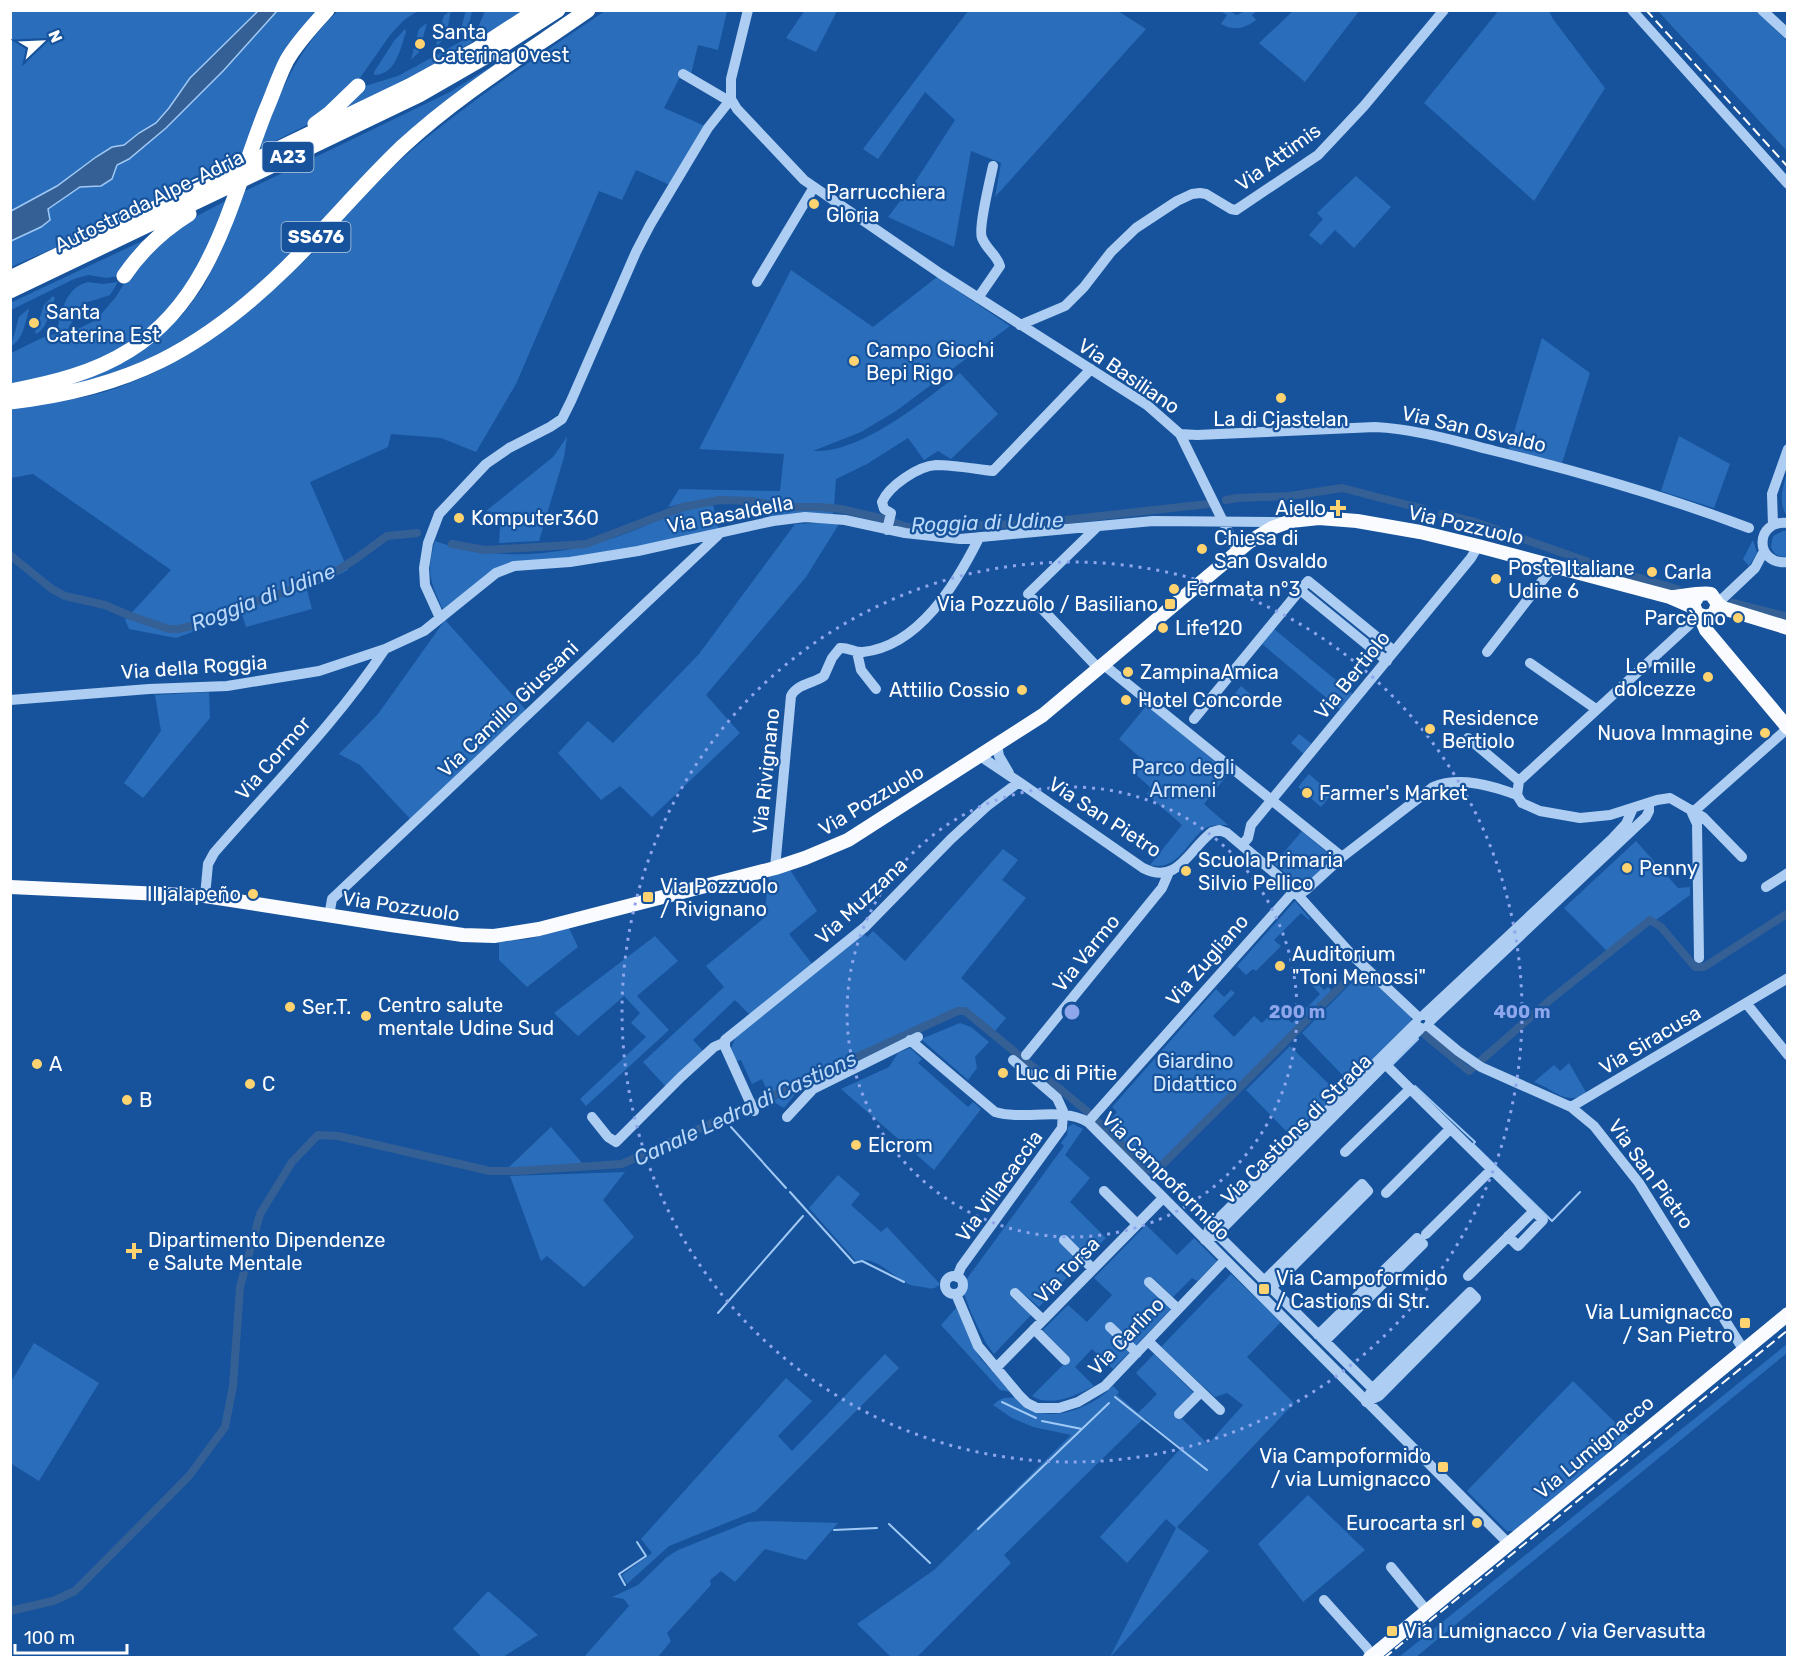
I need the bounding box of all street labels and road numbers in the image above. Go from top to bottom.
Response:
street label: Via Attimis [1231,118,1325,196]
road number: A23 [262,142,314,172]
street label: Autostrada Alpe-Adria [50,145,248,257]
road number: SS676 [282,222,350,252]
street label: Via Basiliano [1074,333,1184,419]
street label: Via San Osvaldo [1399,401,1549,457]
street label: Via Basaldella [665,490,795,538]
street label: Via Pozzuolo [1406,500,1526,550]
street label: Via Bertiolo [1309,626,1395,724]
street label: Via Camillo Giussani [433,636,583,782]
street label: Via della Roggia [120,650,268,684]
street label: Via Rivignano [747,707,785,835]
street label: Via Cormor [230,711,316,805]
street label: Via Pozzuolo [814,759,928,841]
street label: Via San Pietro [1044,772,1166,862]
street label: Via Muzzana [810,853,912,949]
street label: Via Pozzuolo [341,886,461,926]
street label: Via Varmo [1047,909,1125,997]
street label: Via Zugliano [1161,909,1253,1011]
street label: Via Siracusa [1595,1000,1705,1080]
street label: Via Castions di Strada [1216,1049,1376,1209]
street label: Via Campoformido [1097,1107,1235,1245]
street label: Via San Pietro [1603,1114,1699,1234]
street label: Via Villacaccia [951,1126,1047,1246]
street label: Via Torsa [1029,1232,1105,1308]
street label: Via Carlino [1083,1292,1169,1380]
street label: Via Lumignacco [1530,1390,1658,1504]

